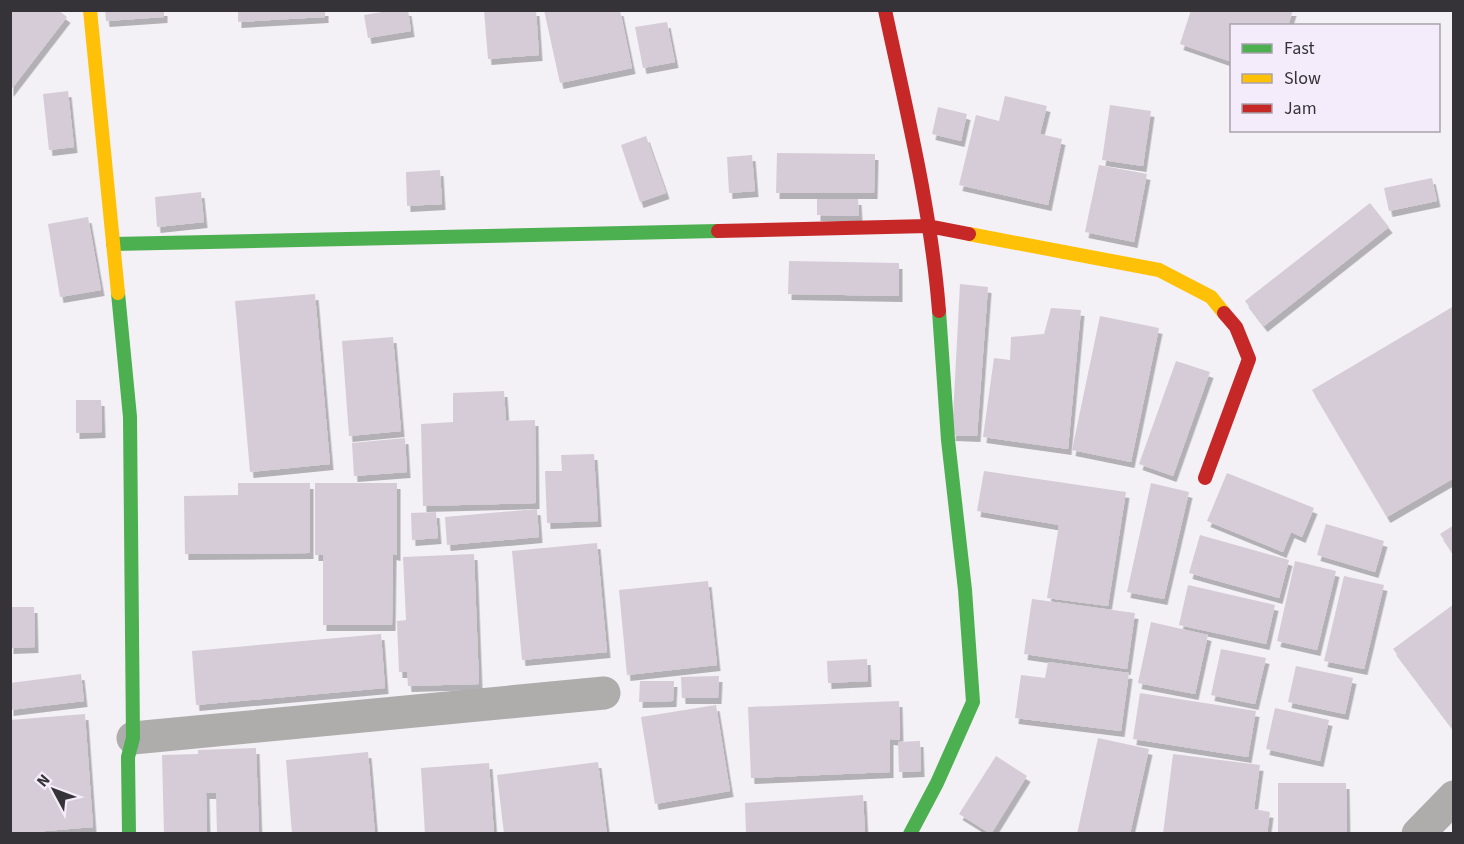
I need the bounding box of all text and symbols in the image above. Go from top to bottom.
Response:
legend [1230,24,1440,132]
text: Fast [1284,36,1315,61]
text: Slow [1284,66,1321,91]
text: Jam [1284,96,1317,121]
north arrow [24,760,84,820]
text: N [32,770,55,792]

